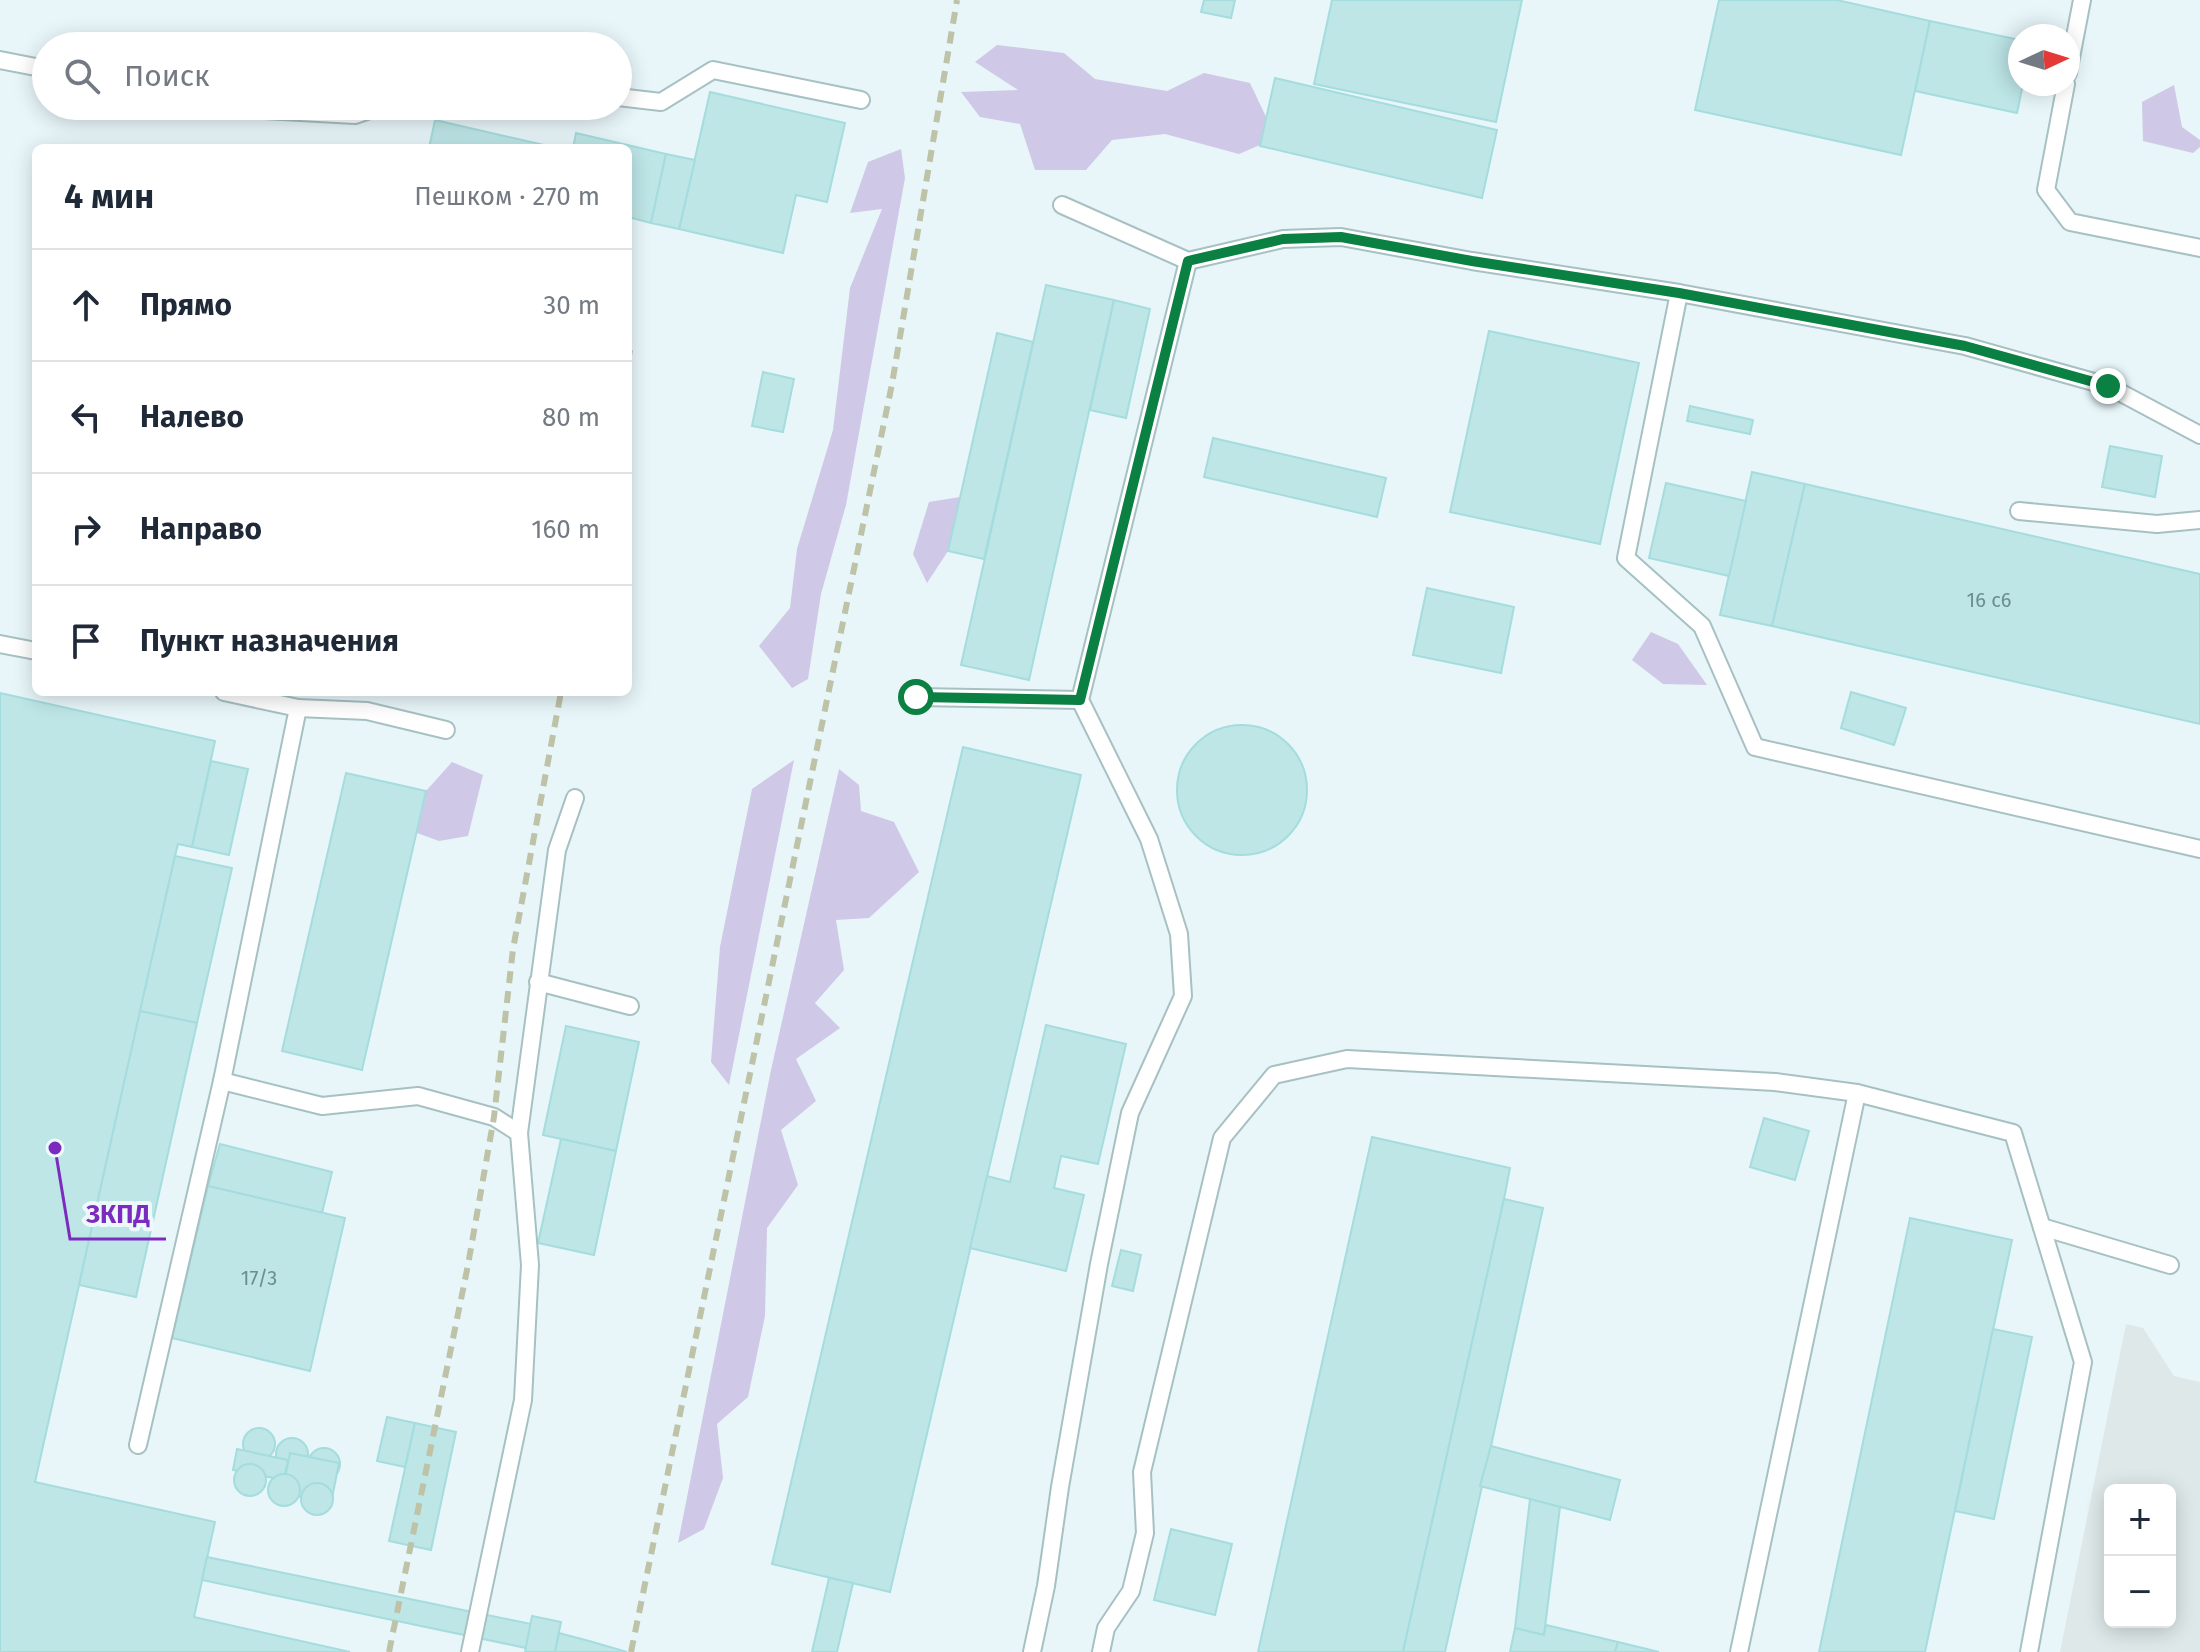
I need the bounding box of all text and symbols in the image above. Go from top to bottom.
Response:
north arrow [2008,24,2080,96]
search box [32,32,632,120]
icon: search [60,54,104,98]
text: Поиск [124,58,210,94]
text: 4 мин [64,176,154,217]
text: Пешком · 270 m [414,181,600,212]
icon: ahead [64,283,108,327]
text: Прямо [140,287,232,323]
text: 30 m [543,290,600,321]
route end [2090,368,2126,404]
icon: left [64,395,108,439]
text: Налево [140,399,244,435]
text: 80 m [542,402,600,433]
icon: right [64,507,108,551]
text: Направо [140,511,262,547]
text: 160 m [531,514,600,545]
house number: 16 с6 [1967,588,2011,612]
icon: arrive [64,619,108,663]
text: Пункт назначения [140,623,399,659]
route start [898,679,934,715]
callout: ЗКПД [70,1189,166,1239]
text: ЗКПД [85,1199,151,1230]
house number: 17/3 [241,1266,277,1290]
map controls [2104,1484,2176,1628]
button: + [2104,1484,2176,1556]
button: − [2104,1556,2176,1628]

